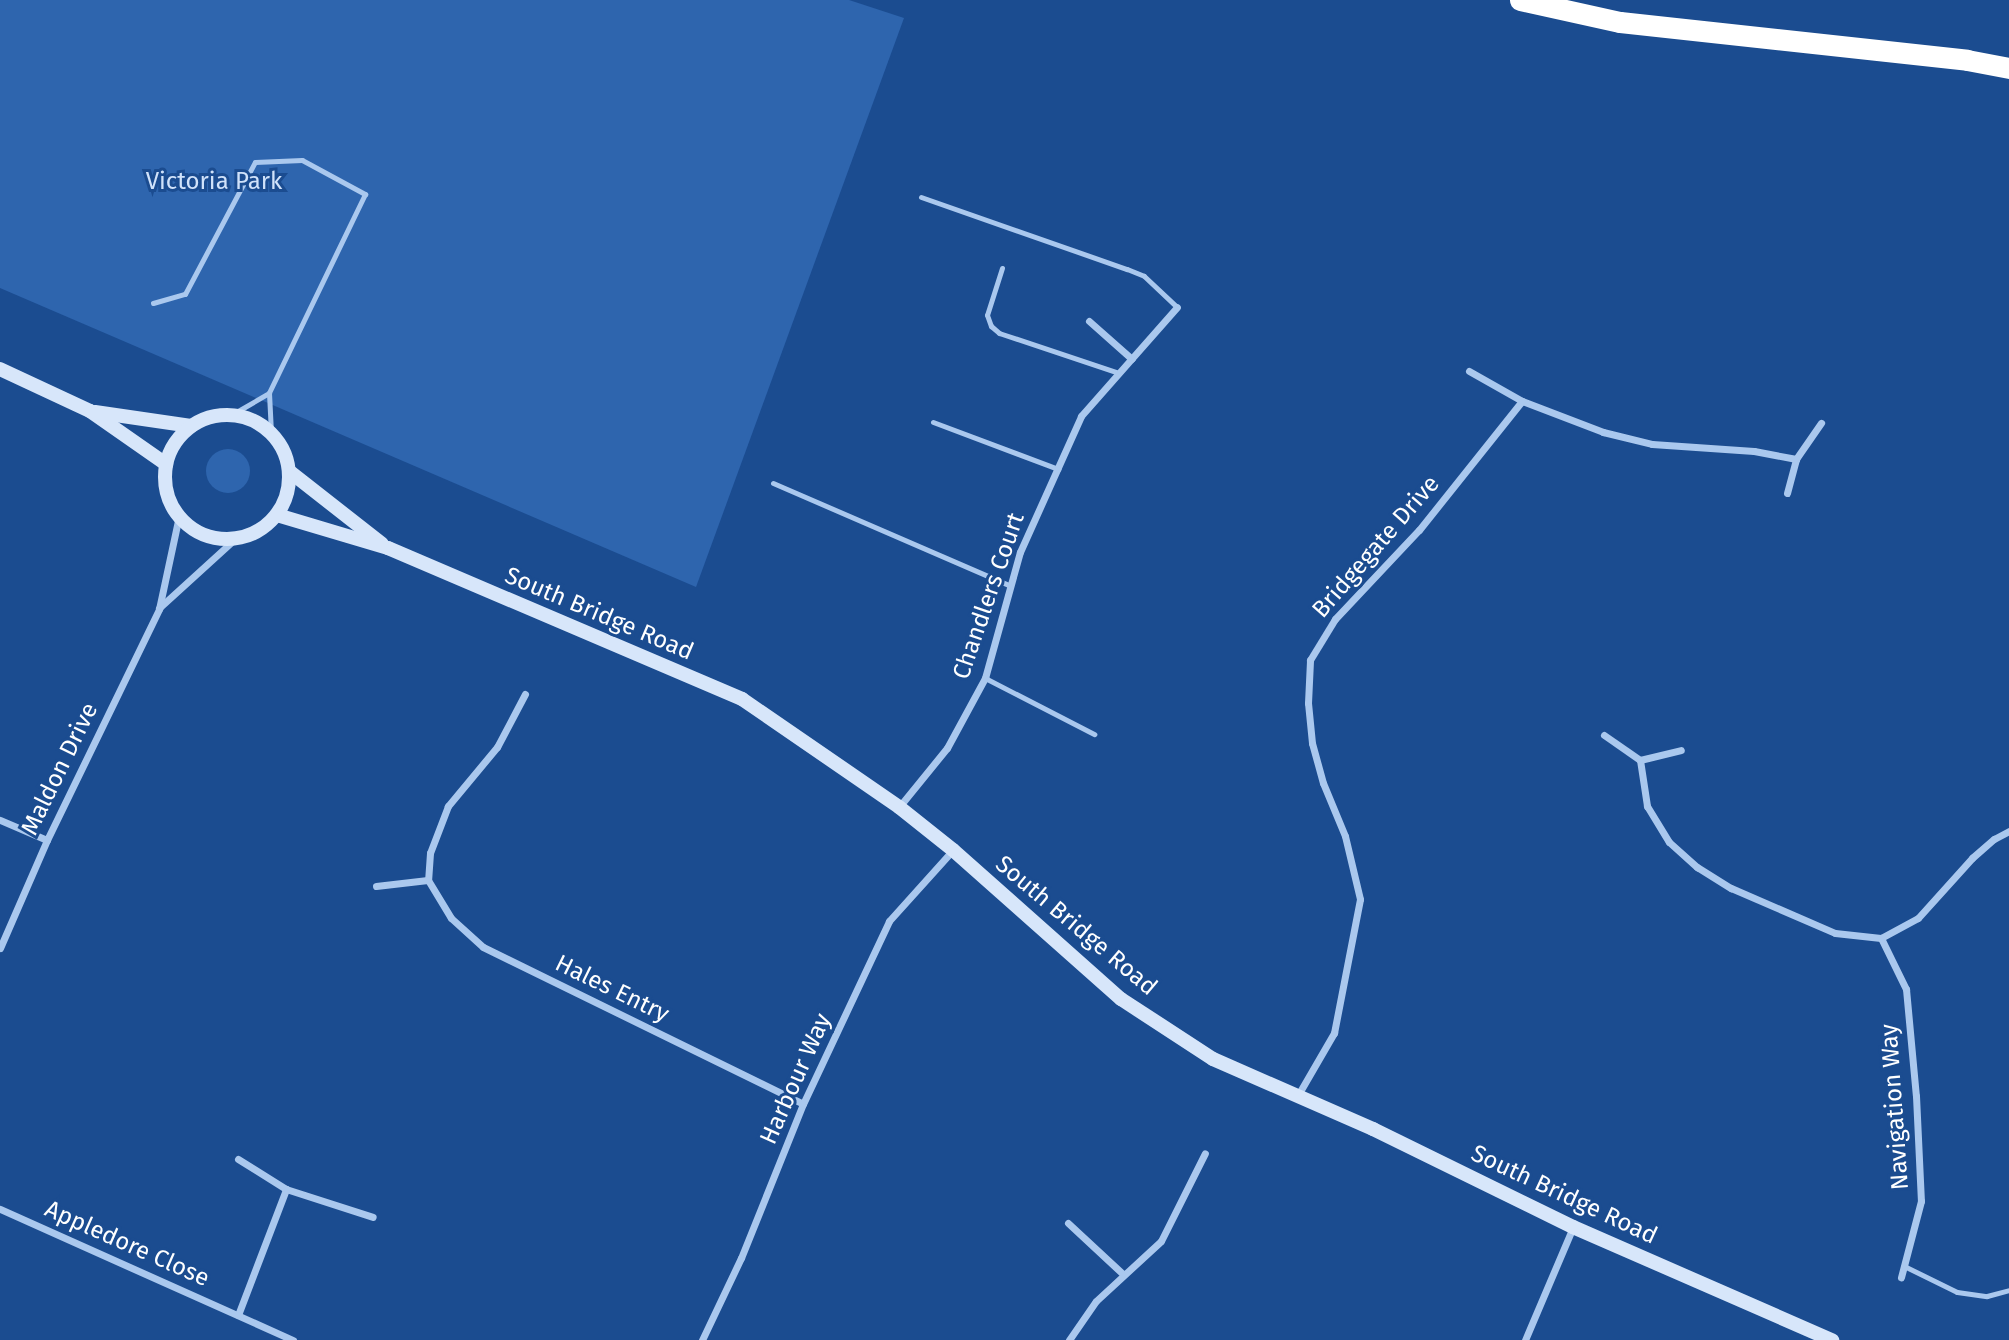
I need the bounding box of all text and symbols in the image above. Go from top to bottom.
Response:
park label: Victoria Park [146,168,282,196]
street label: Bridgegate Drive [1306,470,1446,624]
street label: Chandlers Court [947,509,1031,683]
street label: South Bridge Road [500,561,698,667]
street label: Maldon Drive [16,698,104,840]
street label: South Bridge Road [989,850,1163,1002]
street label: Hales Entry [550,949,674,1029]
street label: Harbour Way [754,1009,838,1149]
street label: Navigation Way [1875,1023,1915,1191]
street label: South Bridge Road [1466,1139,1662,1251]
street label: Appledore Close [40,1195,214,1293]

